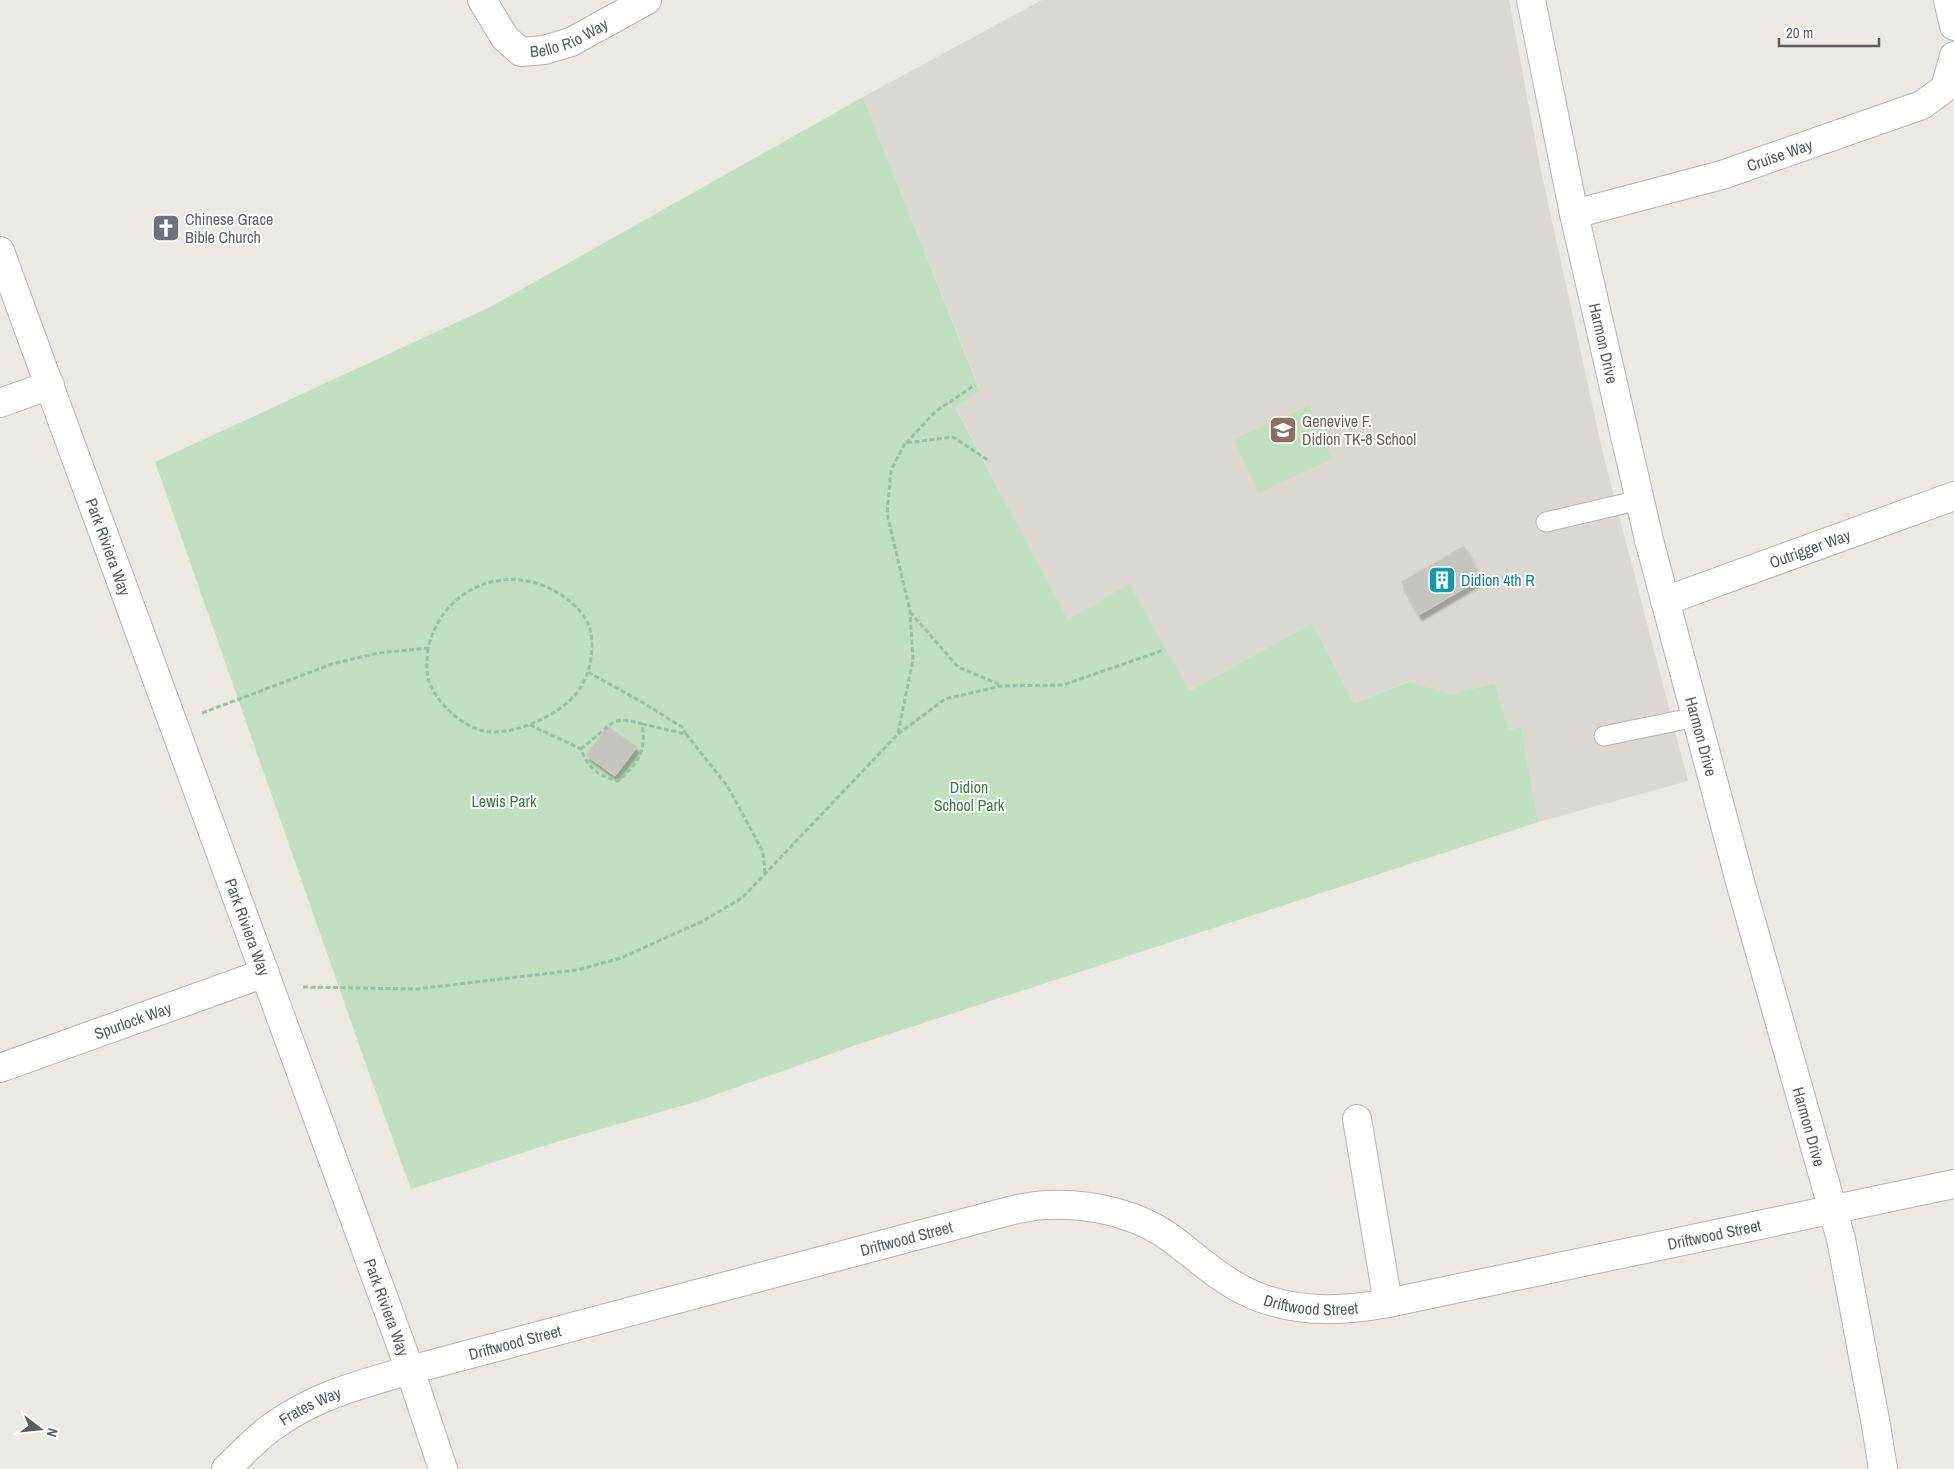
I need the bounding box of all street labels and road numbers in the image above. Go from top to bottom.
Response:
street label: Bello Rio Way [529,13,612,62]
street label: Cruise Way [1744,133,1816,176]
street label: Harmon Drive [1584,301,1624,386]
street label: Park Riviera Way [80,495,136,599]
street label: Outrigger Way [1766,523,1854,573]
street label: Harmon Drive [1680,694,1722,779]
street label: Park Riviera Way [220,875,276,979]
street label: Spurlock Way [91,996,175,1044]
street label: Harmon Drive [1788,1084,1831,1169]
street label: Driftwood Street [1666,1214,1763,1255]
street label: Driftwood Street [858,1215,955,1261]
street label: Park Riviera Way [359,1255,415,1360]
street label: Driftwood Street [1261,1289,1360,1320]
street label: Driftwood Street [466,1319,564,1365]
street label: Frates Way [275,1381,344,1430]

